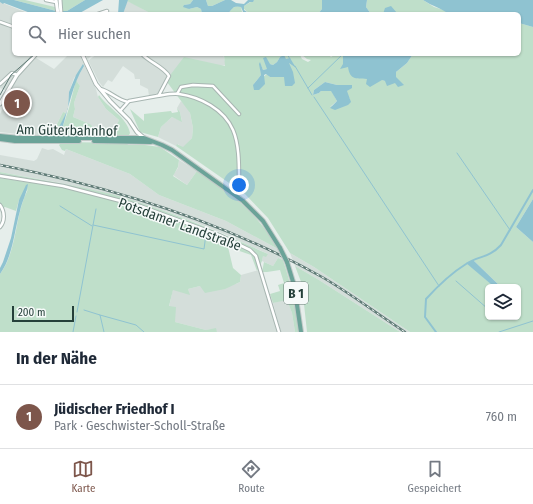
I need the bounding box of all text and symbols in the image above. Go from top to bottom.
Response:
search box [12,12,521,56]
icon: search [26,23,48,45]
text: Hier suchen [58,25,131,43]
pin: 1 [4,88,30,118]
street label: Am Güterbahnhof [16,121,119,140]
your location [229,175,249,195]
street label: Potsdamer Landstraße [116,194,243,255]
road number: B 1 [284,282,308,304]
map controls [485,284,521,320]
button: layers [485,284,521,320]
scale bar [12,304,74,323]
text: 200 m [18,306,45,319]
text: In der Nähe [16,348,97,369]
text: Jüdischer Friedhof I [54,400,175,418]
text: 1 [26,409,32,424]
text: 760 m [486,409,517,424]
text: Park · Geschwister-Scholl-Straße [54,418,225,433]
tab: Karte [72,458,95,495]
tab: Route [238,458,265,495]
tab: Gespeichert [408,458,461,495]

